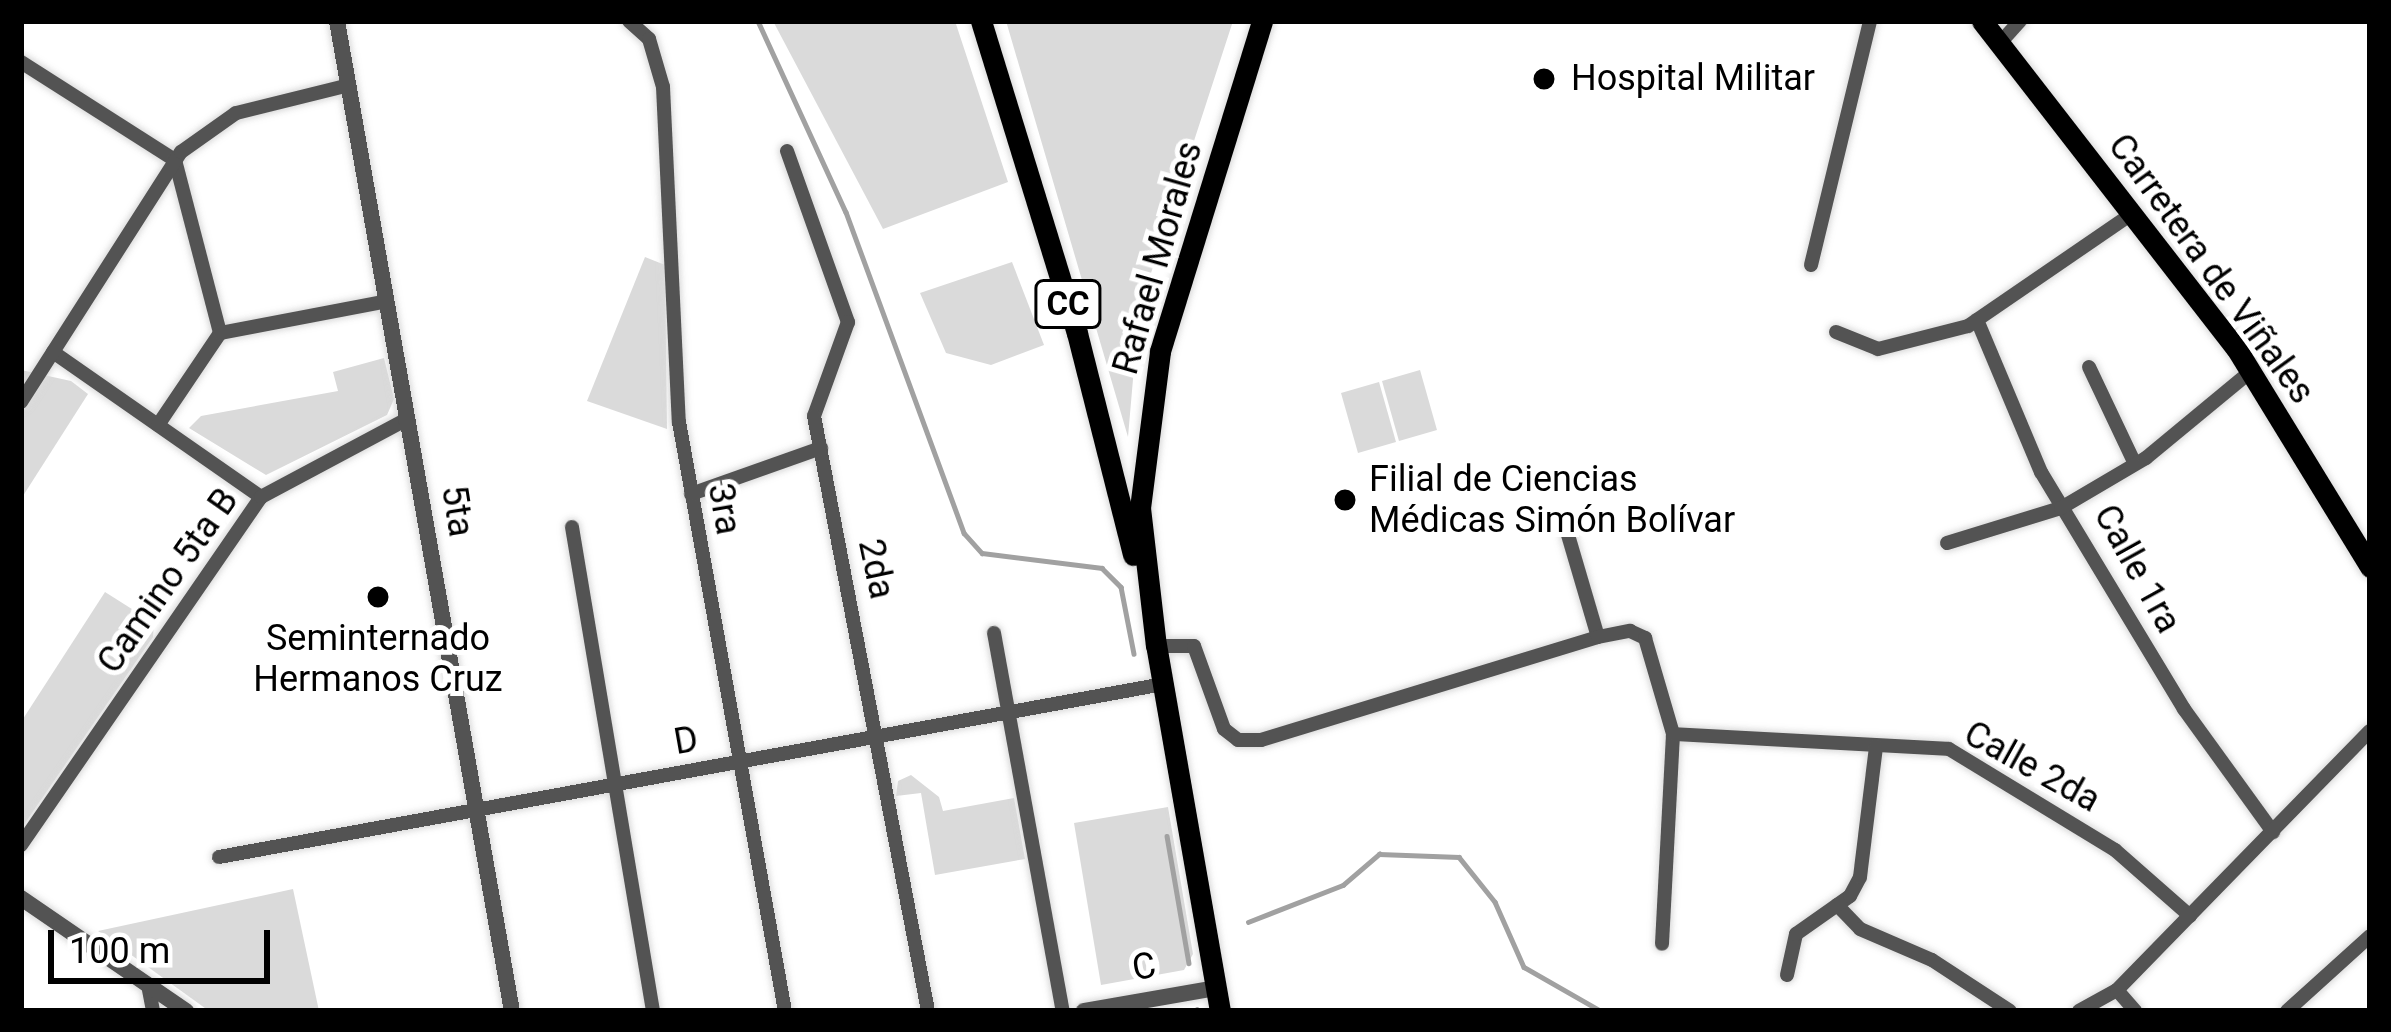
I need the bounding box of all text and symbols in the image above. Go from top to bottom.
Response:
place label: Hospital Militar [1571,57,1815,101]
marker: Hospital Militar [1528,63,1560,95]
street label: Carretera de Viñales [2099,126,2323,412]
street label: Rafael Morales [1104,137,1212,379]
road number: CC [1032,277,1104,331]
place label: Filial de Ciencias Médicas Simón Bolívar [1369,457,1735,542]
street label: Camino 5ta B [88,480,248,682]
street label: 3ra [698,480,750,538]
street label: 5ta [432,482,482,540]
marker: Filial de Ciencias Médicas Simón Bolívar [1332,487,1358,513]
street label: Calle 1ra [2084,497,2190,641]
street label: 2da [849,535,903,603]
marker: Seminternado Hermanos Cruz [365,584,391,610]
place label: Seminternado Hermanos Cruz [253,616,503,701]
street label: Calle 2da [1957,712,2107,822]
street label: D [671,718,701,764]
scale bar [54,906,276,980]
text: 100 m [69,930,170,972]
street label: C [1129,944,1159,990]

